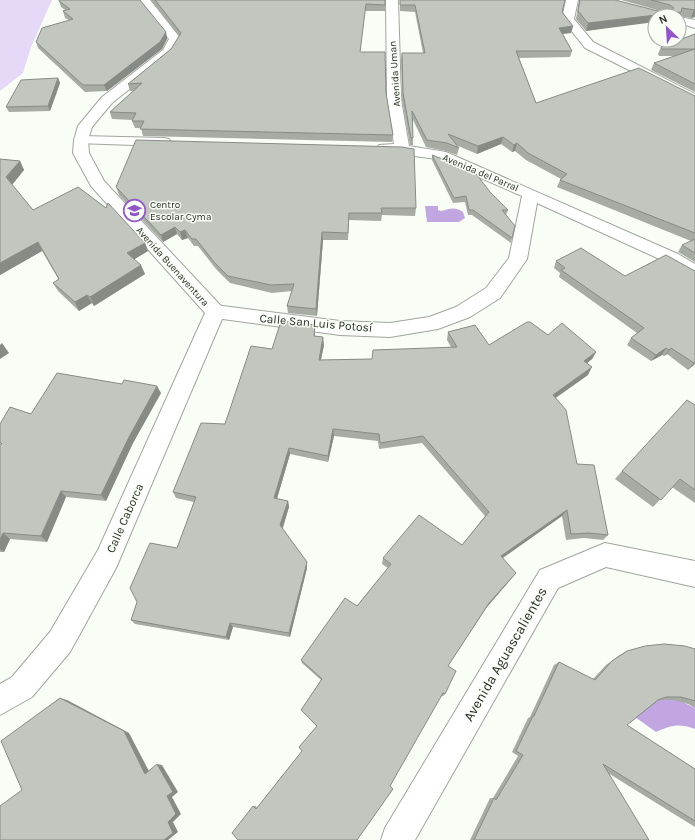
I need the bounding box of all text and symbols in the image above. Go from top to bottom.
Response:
north arrow [647,8,687,48]
text: N [657,12,669,27]
street label: Avenida Uman [387,41,403,107]
street label: Avenida del Parral [441,152,520,194]
school or university icon: Centro Escolar Cyma [122,197,148,223]
place label: Centro Escolar Cyma [150,199,211,223]
street label: Avenida Buenaventura [133,225,211,309]
street label: Calle San Luis Potosí [259,311,374,335]
street label: Calle Caborca [103,481,147,555]
street label: Avenida Aguascalientes [460,584,551,724]

